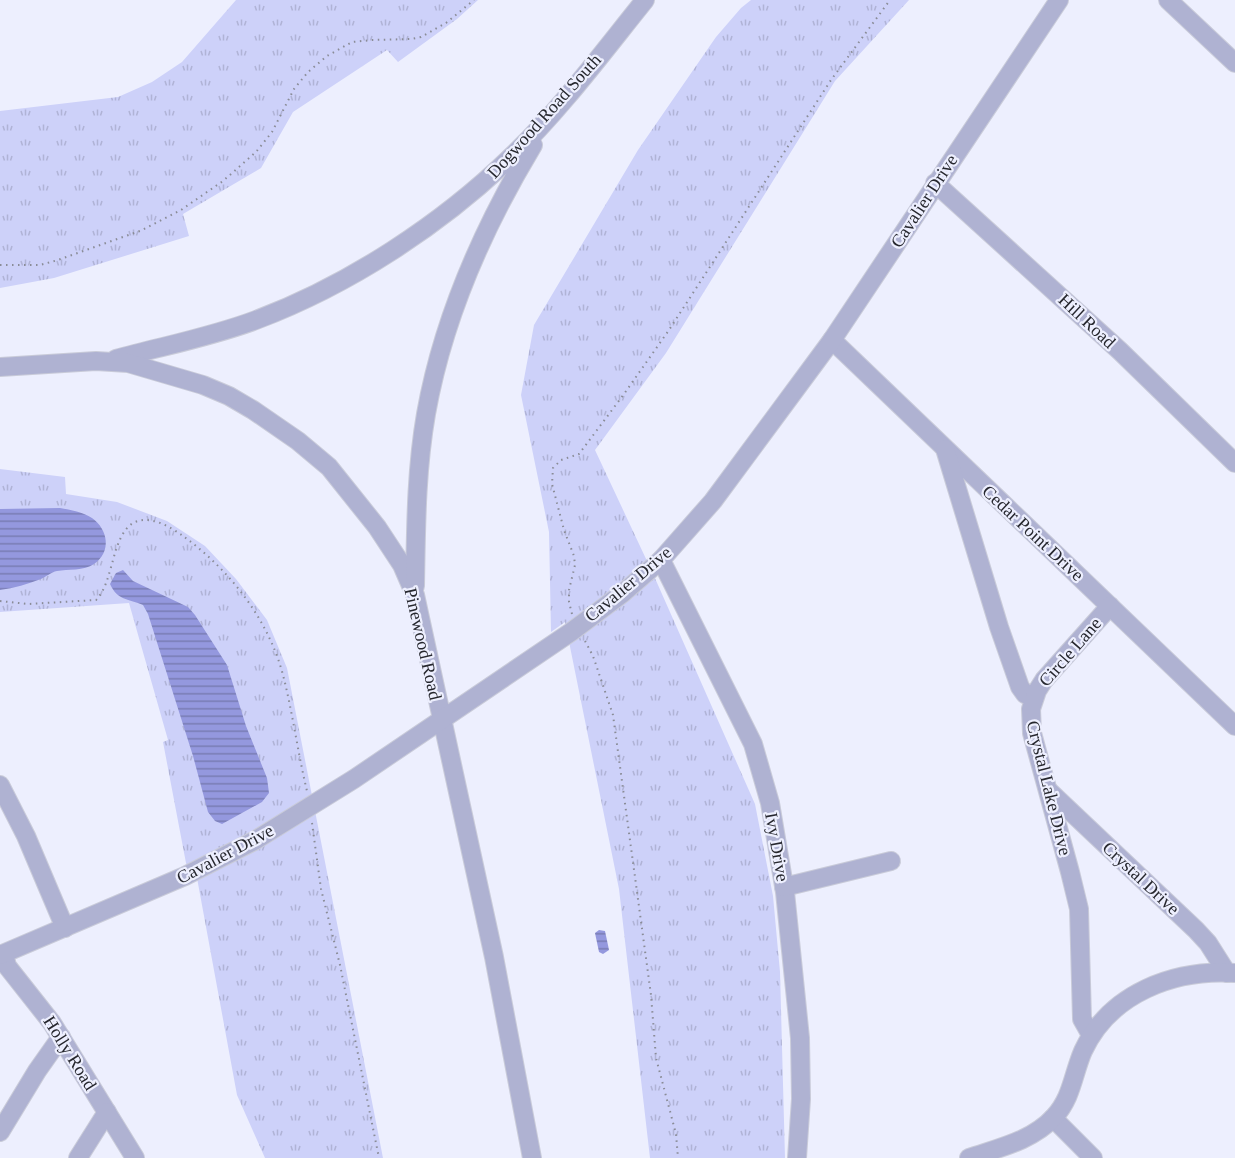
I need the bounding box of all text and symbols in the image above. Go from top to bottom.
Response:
street label: Dogwood Road South [483,50,605,182]
street label: Cavalier Drive [887,151,961,251]
street label: Hill Road [1054,290,1120,352]
street label: Cedar Point Drive [978,481,1088,585]
street label: Cavalier Drive [581,542,675,626]
street label: Pinewood Road [400,586,446,702]
street label: Circle Lane [1035,614,1105,690]
street label: Crystal Lake Drive [1023,719,1075,857]
street label: Ivy Drive [761,811,793,883]
street label: Cavalier Drive [173,820,277,888]
street label: Crystal Drive [1099,837,1183,919]
street label: Holly Road [39,1012,101,1094]

